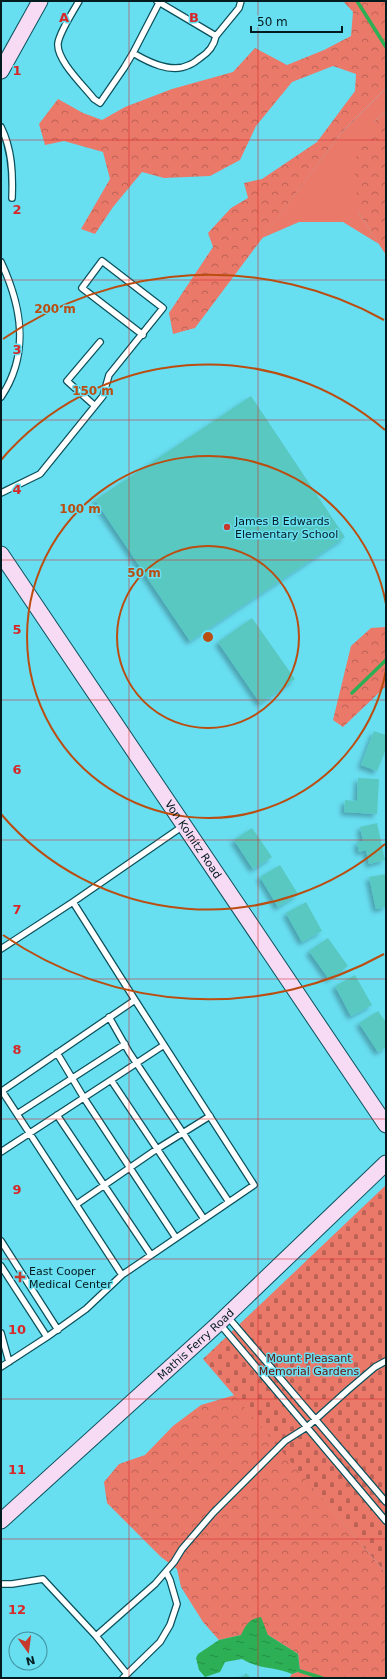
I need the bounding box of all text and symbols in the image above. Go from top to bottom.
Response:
scale bar [251,8,342,34]
text: A [59,10,69,25]
text: B [189,10,199,25]
text: 50 m [257,15,288,29]
text: 1 [12,63,22,78]
text: 2 [12,202,22,217]
text: 200 m [34,302,76,316]
text: 3 [12,342,22,357]
text: 150 m [72,384,114,398]
text: 4 [12,482,22,497]
text: 100 m [59,502,101,516]
place label: James B Edwards Elementary School [234,515,338,541]
marker: James B Edwards Elementary School [222,522,232,532]
text: 50 m [127,566,161,580]
text: 5 [12,622,22,637]
centre of rings [201,630,215,644]
text: 6 [12,762,22,777]
street label: Von Kolnitz Road [162,798,224,881]
text: 7 [12,902,22,917]
text: 8 [12,1042,22,1057]
text: 9 [12,1182,22,1197]
place label: East Cooper Medical Center [29,1265,112,1291]
marker: East Cooper Medical Center [14,1271,26,1283]
street label: Mathis Ferry Road [155,1306,236,1382]
text: 10 [8,1322,26,1337]
park label: Mount Pleasant Memorial Gardens [259,1352,360,1378]
text: 11 [8,1462,26,1477]
text: 12 [8,1602,26,1617]
north arrow [8,1631,48,1671]
text: N [24,1653,36,1668]

